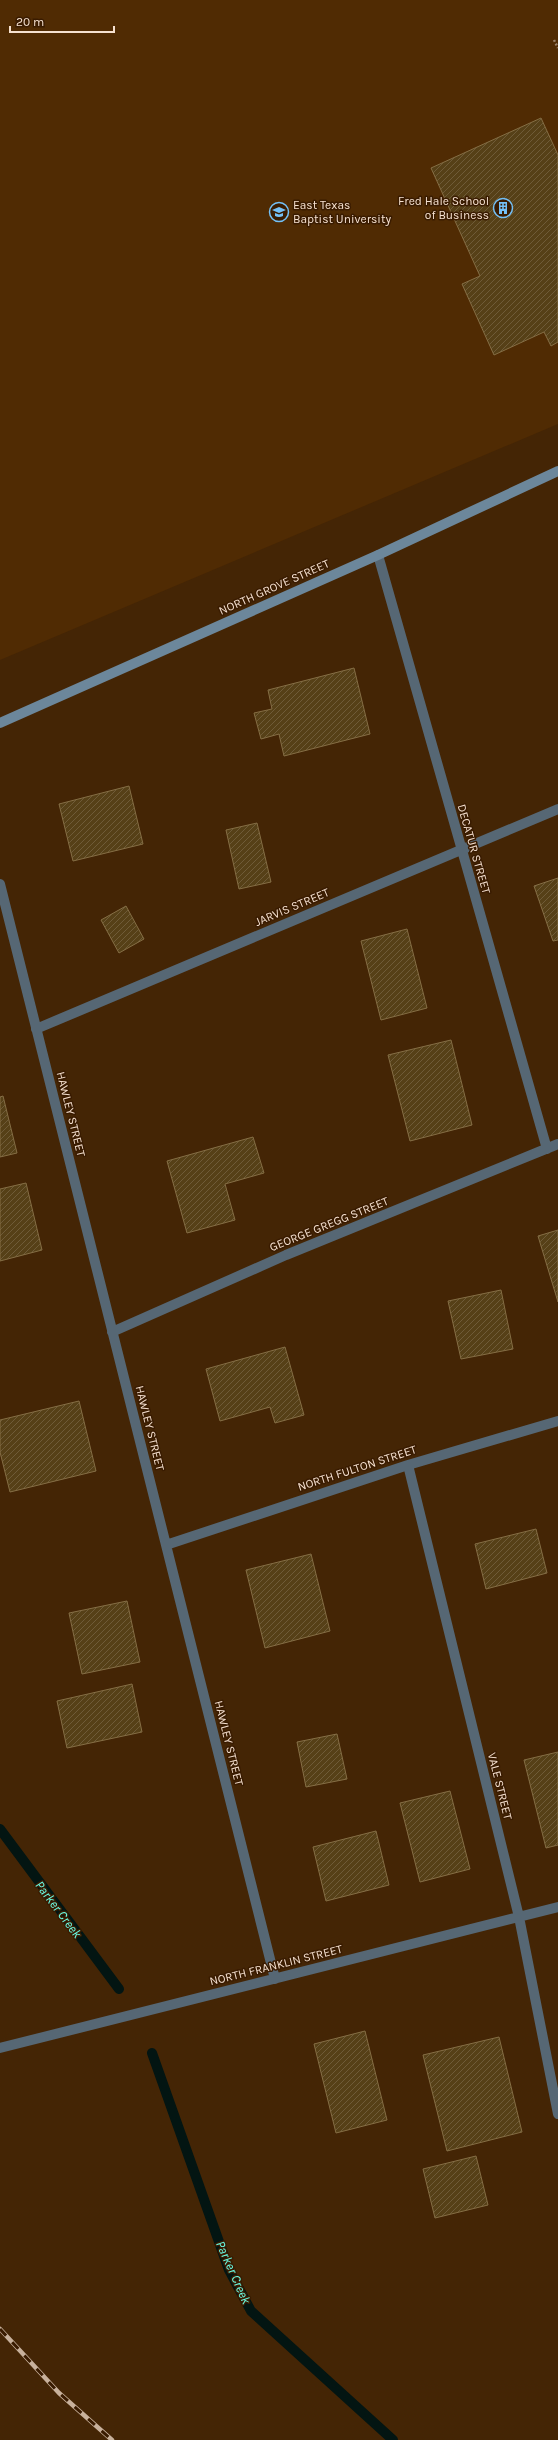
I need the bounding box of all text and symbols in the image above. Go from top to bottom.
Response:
scale bar [10,8,114,34]
text: 20 m [16,15,44,29]
place label: Fred Hale School of Business [398,194,489,222]
building icon: Fred Hale School of Business [492,197,514,219]
place label: East Texas Baptist University [293,198,391,226]
school or university icon: East Texas Baptist University [268,201,290,223]
street label: NORTH GROVE STREET [217,556,331,618]
street label: DECATUR STREET [455,803,493,895]
street label: JARVIS STREET [253,885,331,929]
street label: HAWLEY STREET [54,1070,88,1158]
street label: GEORGE GREGG STREET [267,1194,391,1254]
street label: HAWLEY STREET [133,1384,167,1472]
street label: NORTH FULTON STREET [296,1442,418,1494]
street label: HAWLEY STREET [212,1699,246,1787]
street label: VALE STREET [485,1751,515,1821]
water label: Parker Creek [32,1878,85,1941]
street label: NORTH FRANKLIN STREET [208,1942,344,1988]
water label: Parker Creek [213,2238,254,2307]

